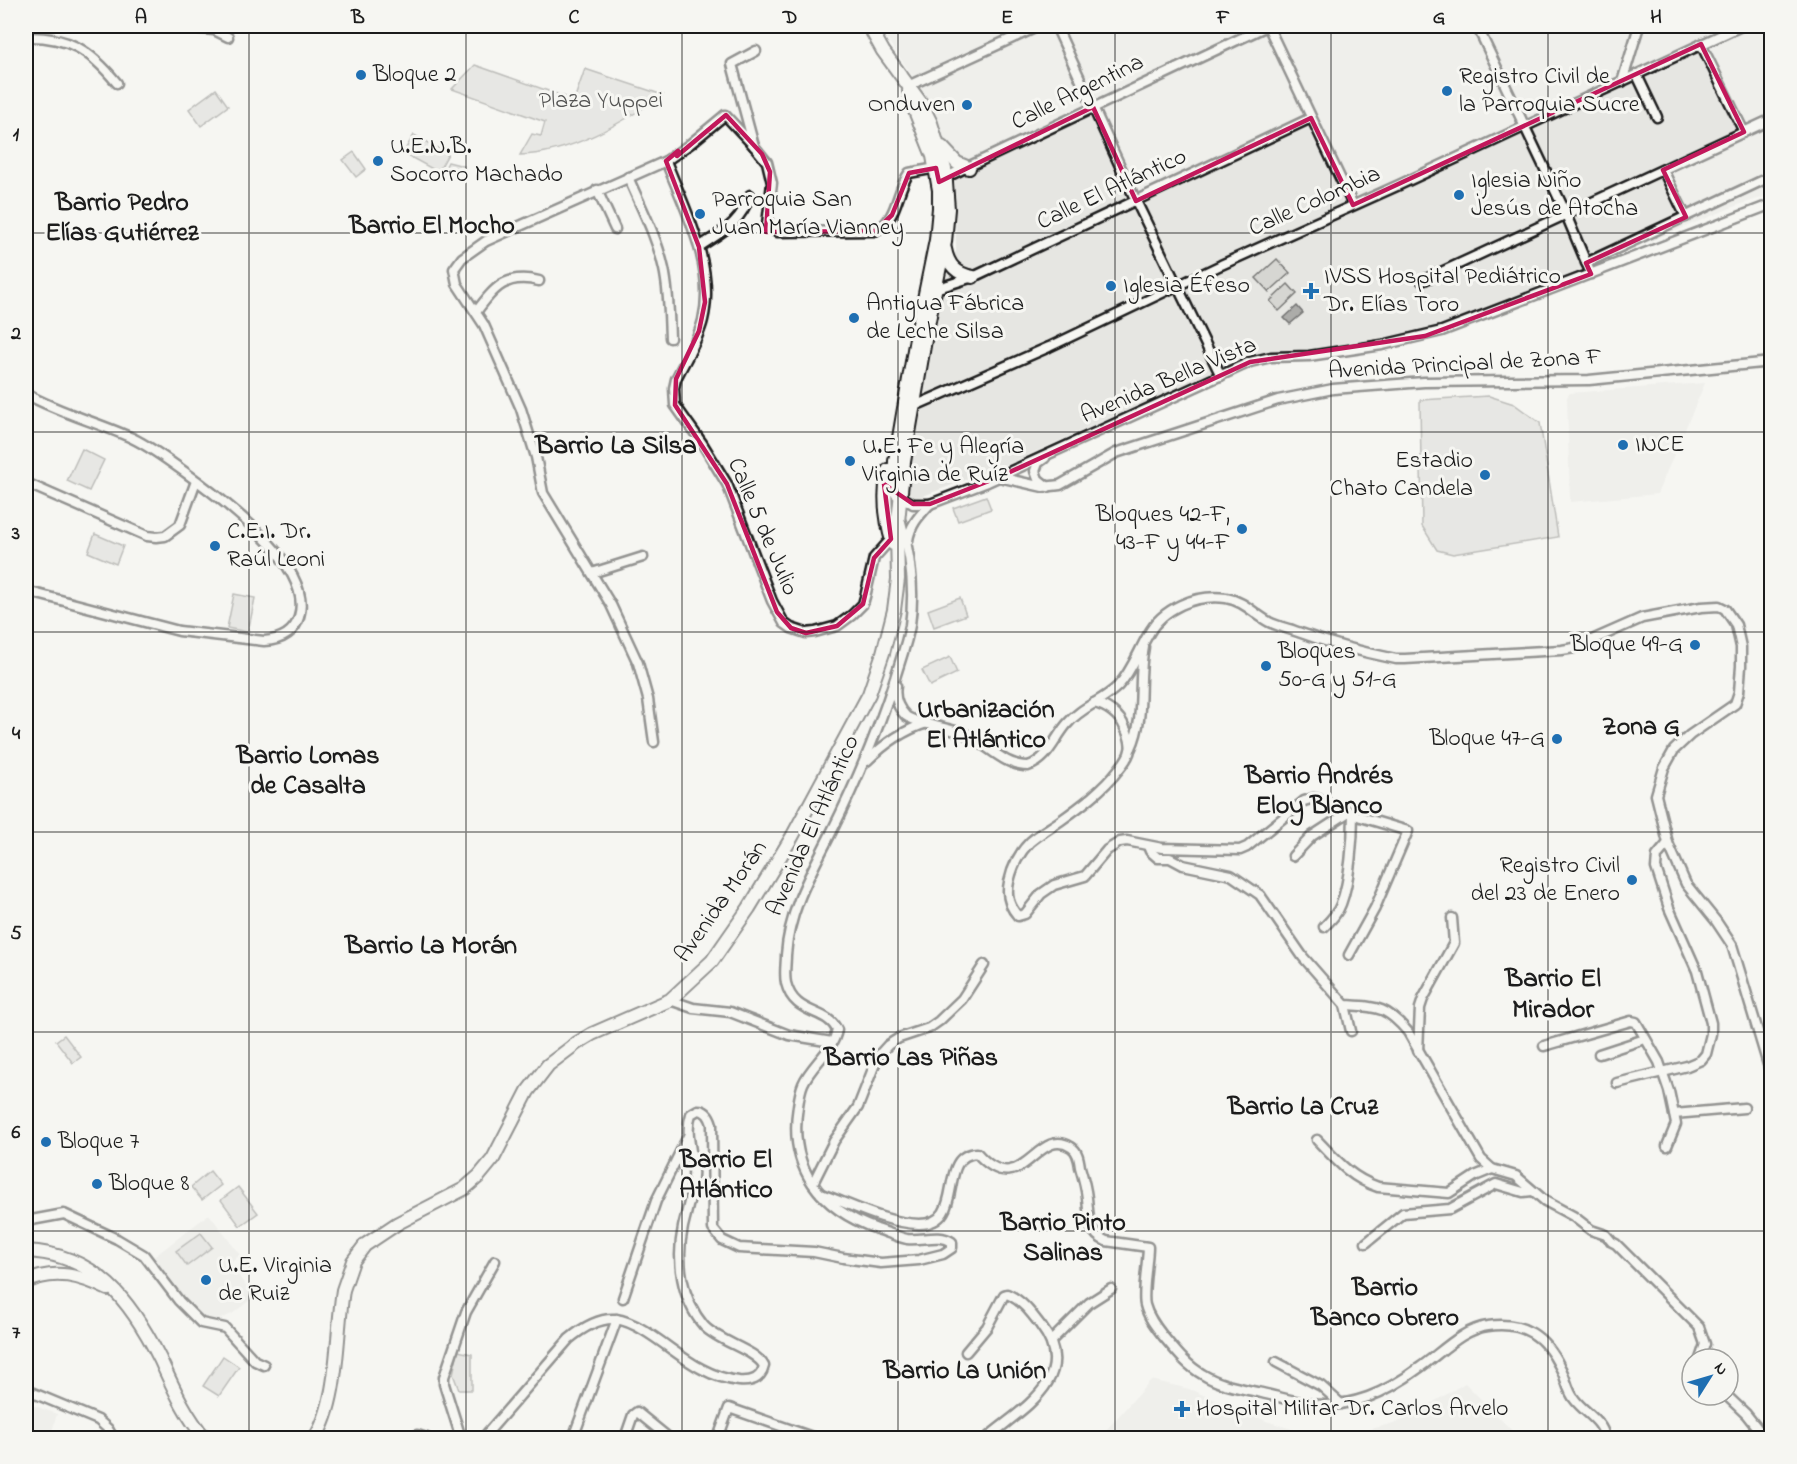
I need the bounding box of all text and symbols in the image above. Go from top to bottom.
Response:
text: A [135,4,147,33]
text: B [350,4,365,33]
text: C [569,4,580,33]
text: D [782,4,797,33]
text: E [1001,4,1013,33]
text: F [1216,4,1230,33]
text: G [1433,4,1446,33]
text: H [1650,4,1662,33]
street label: Calle Argentina [1006,46,1150,140]
place label: Bloque 2 [372,58,457,93]
place label: Registro Civil de la Parroquia Sucre [1459,60,1640,123]
marker: Bloque 2 [354,68,368,82]
park label: Plaza Yuppei [539,84,663,119]
marker: Registro Civil de la Parroquia Sucre [1440,84,1454,98]
place label: Onduven [868,88,955,123]
marker: Onduven [960,98,974,112]
text: 1 [13,121,20,150]
place label: U.E.N.B. Socorro Machado [390,130,563,193]
street label: Calle El Atlántico [1031,140,1193,240]
marker: U.E.N.B. Socorro Machado [371,154,385,168]
street label: Calle Colombia [1243,157,1387,247]
place label: Iglesia Niño Jesús de Atocha [1471,164,1638,227]
place label: Parroquia San Juan María Vianney [712,183,904,247]
district label: Barrio Pedro Elías Gutiérrez [45,185,200,253]
marker: Iglesia Niño Jesús de Atocha [1452,188,1466,202]
marker: Parroquia San Juan María Vianney [693,207,707,221]
district label: Barrio El Mocho [348,208,515,246]
place label: IVSS Hospital Pediátrico Dr. Elías Toro [1323,260,1561,323]
place label: Iglesia Éfeso [1123,269,1250,304]
marker: Iglesia Éfeso [1104,279,1118,293]
marker: IVSS Hospital Pediátrico Dr. Elías Toro [1302,282,1320,300]
place label: Antigua Fábrica de Leche Silsa [866,287,1024,350]
marker: Antigua Fábrica de Leche Silsa [847,311,861,325]
text: 2 [10,320,21,349]
street label: Avenida Bella Vista [1076,328,1262,434]
street label: Avenida Principal de Zona F [1327,340,1603,390]
district label: Barrio La Silsa [533,427,697,466]
place label: INCE [1635,428,1685,463]
place label: U.E. Fe y Alegría Virginia de Ruíz [861,430,1024,493]
marker: INCE [1616,438,1630,452]
place label: Estadio Chato Candela [1330,444,1473,507]
street label: Calle 5 de Julio [717,452,807,602]
marker: U.E. Fe y Alegría Virginia de Ruíz [843,454,857,468]
marker: Estadio Chato Candela [1478,468,1492,482]
place label: Bloques 42-F, 43-F y 44-F [1095,498,1230,562]
place label: C.E.I. Dr. Raúl Leoni [227,515,325,578]
text: 3 [11,520,20,549]
marker: Bloques 42-F, 43-F y 44-F [1235,522,1249,536]
marker: C.E.I. Dr. Raúl Leoni [208,539,222,553]
place label: Bloque 49-G [1569,628,1683,663]
place label: Bloques 50-G y 51-G [1277,635,1397,699]
marker: Bloque 49-G [1688,638,1702,652]
marker: Bloques 50-G y 51-G [1259,659,1273,673]
district label: Urbanización El Atlántico [917,692,1055,760]
district label: Zona G [1602,709,1680,747]
text: 4 [12,720,21,749]
place label: Bloque 47-G [1429,722,1545,757]
street label: Avenida El Atlántico [758,730,870,922]
marker: Bloque 47-G [1550,732,1564,746]
district label: Barrio Lomas de Casalta [236,738,379,806]
district label: Barrio Andrés Eloy Blanco [1244,758,1393,826]
street label: Avenida Morán [667,834,777,970]
place label: Registro Civil del 23 de Enero [1471,849,1620,912]
marker: Registro Civil del 23 de Enero [1625,873,1639,887]
text: 5 [10,920,22,949]
district label: Barrio La Morán [343,927,517,966]
district label: Barrio El Mirador [1503,960,1601,1030]
district label: Barrio Las Piñas [823,1040,998,1078]
district label: Barrio La Cruz [1227,1089,1379,1127]
text: 6 [12,1119,21,1148]
place label: Bloque 7 [57,1125,140,1160]
marker: Bloque 7 [39,1135,53,1149]
district label: Barrio El Atlántico [679,1142,773,1210]
place label: Bloque 8 [108,1167,190,1202]
marker: Bloque 8 [90,1177,104,1191]
district label: Barrio Pinto Salinas [999,1205,1126,1273]
place label: U.E. Virginia de Ruiz [218,1249,332,1312]
district label: Barrio Banco Obrero [1310,1270,1459,1338]
marker: U.E. Virginia de Ruiz [199,1273,213,1287]
text: 7 [12,1319,21,1348]
north arrow [1680,1347,1740,1407]
district label: Barrio La Unión [883,1353,1047,1391]
text: N [1708,1358,1733,1381]
place label: Hospital Militar Dr. Carlos Arvelo [1196,1392,1509,1427]
marker: Hospital Militar Dr. Carlos Arvelo [1173,1400,1191,1418]

